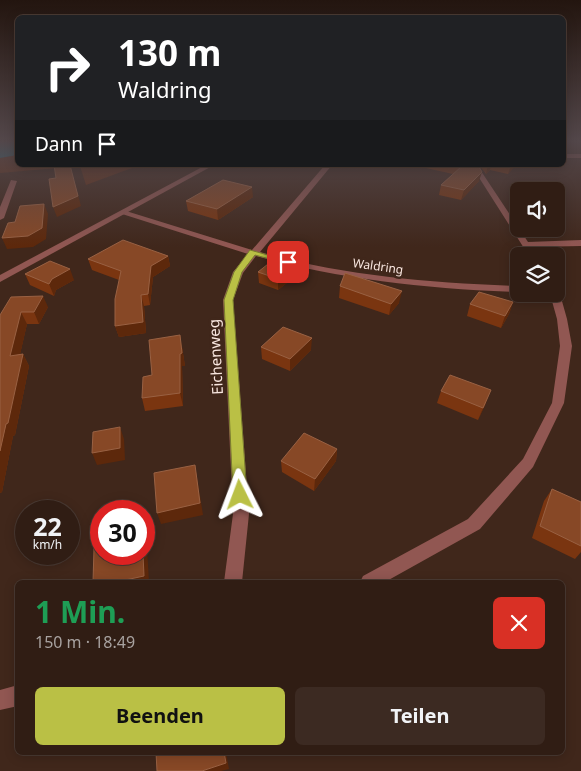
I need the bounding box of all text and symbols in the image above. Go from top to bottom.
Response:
text: 130 m [118,29,221,76]
icon: right [35,35,100,100]
text: Waldring [118,74,211,104]
icon: arrive [93,130,121,158]
text: Dann [35,131,83,157]
map controls [510,182,565,302]
button: sound [510,182,565,237]
pin [267,241,309,283]
button: layers [510,247,565,302]
icon: arrive [274,248,302,276]
street label: Waldring [352,254,404,278]
street label: Eichenweg [203,319,227,395]
position arrow [213,468,265,520]
speed limit sign: 30 [90,500,155,565]
text: 22 [33,509,62,543]
text: km/h [33,536,62,553]
text: 1 Min. [35,591,125,632]
button: close [493,597,545,649]
text: 150 m · 18:49 [35,631,135,653]
button: Beenden [35,687,285,745]
button: Teilen [295,687,545,745]

